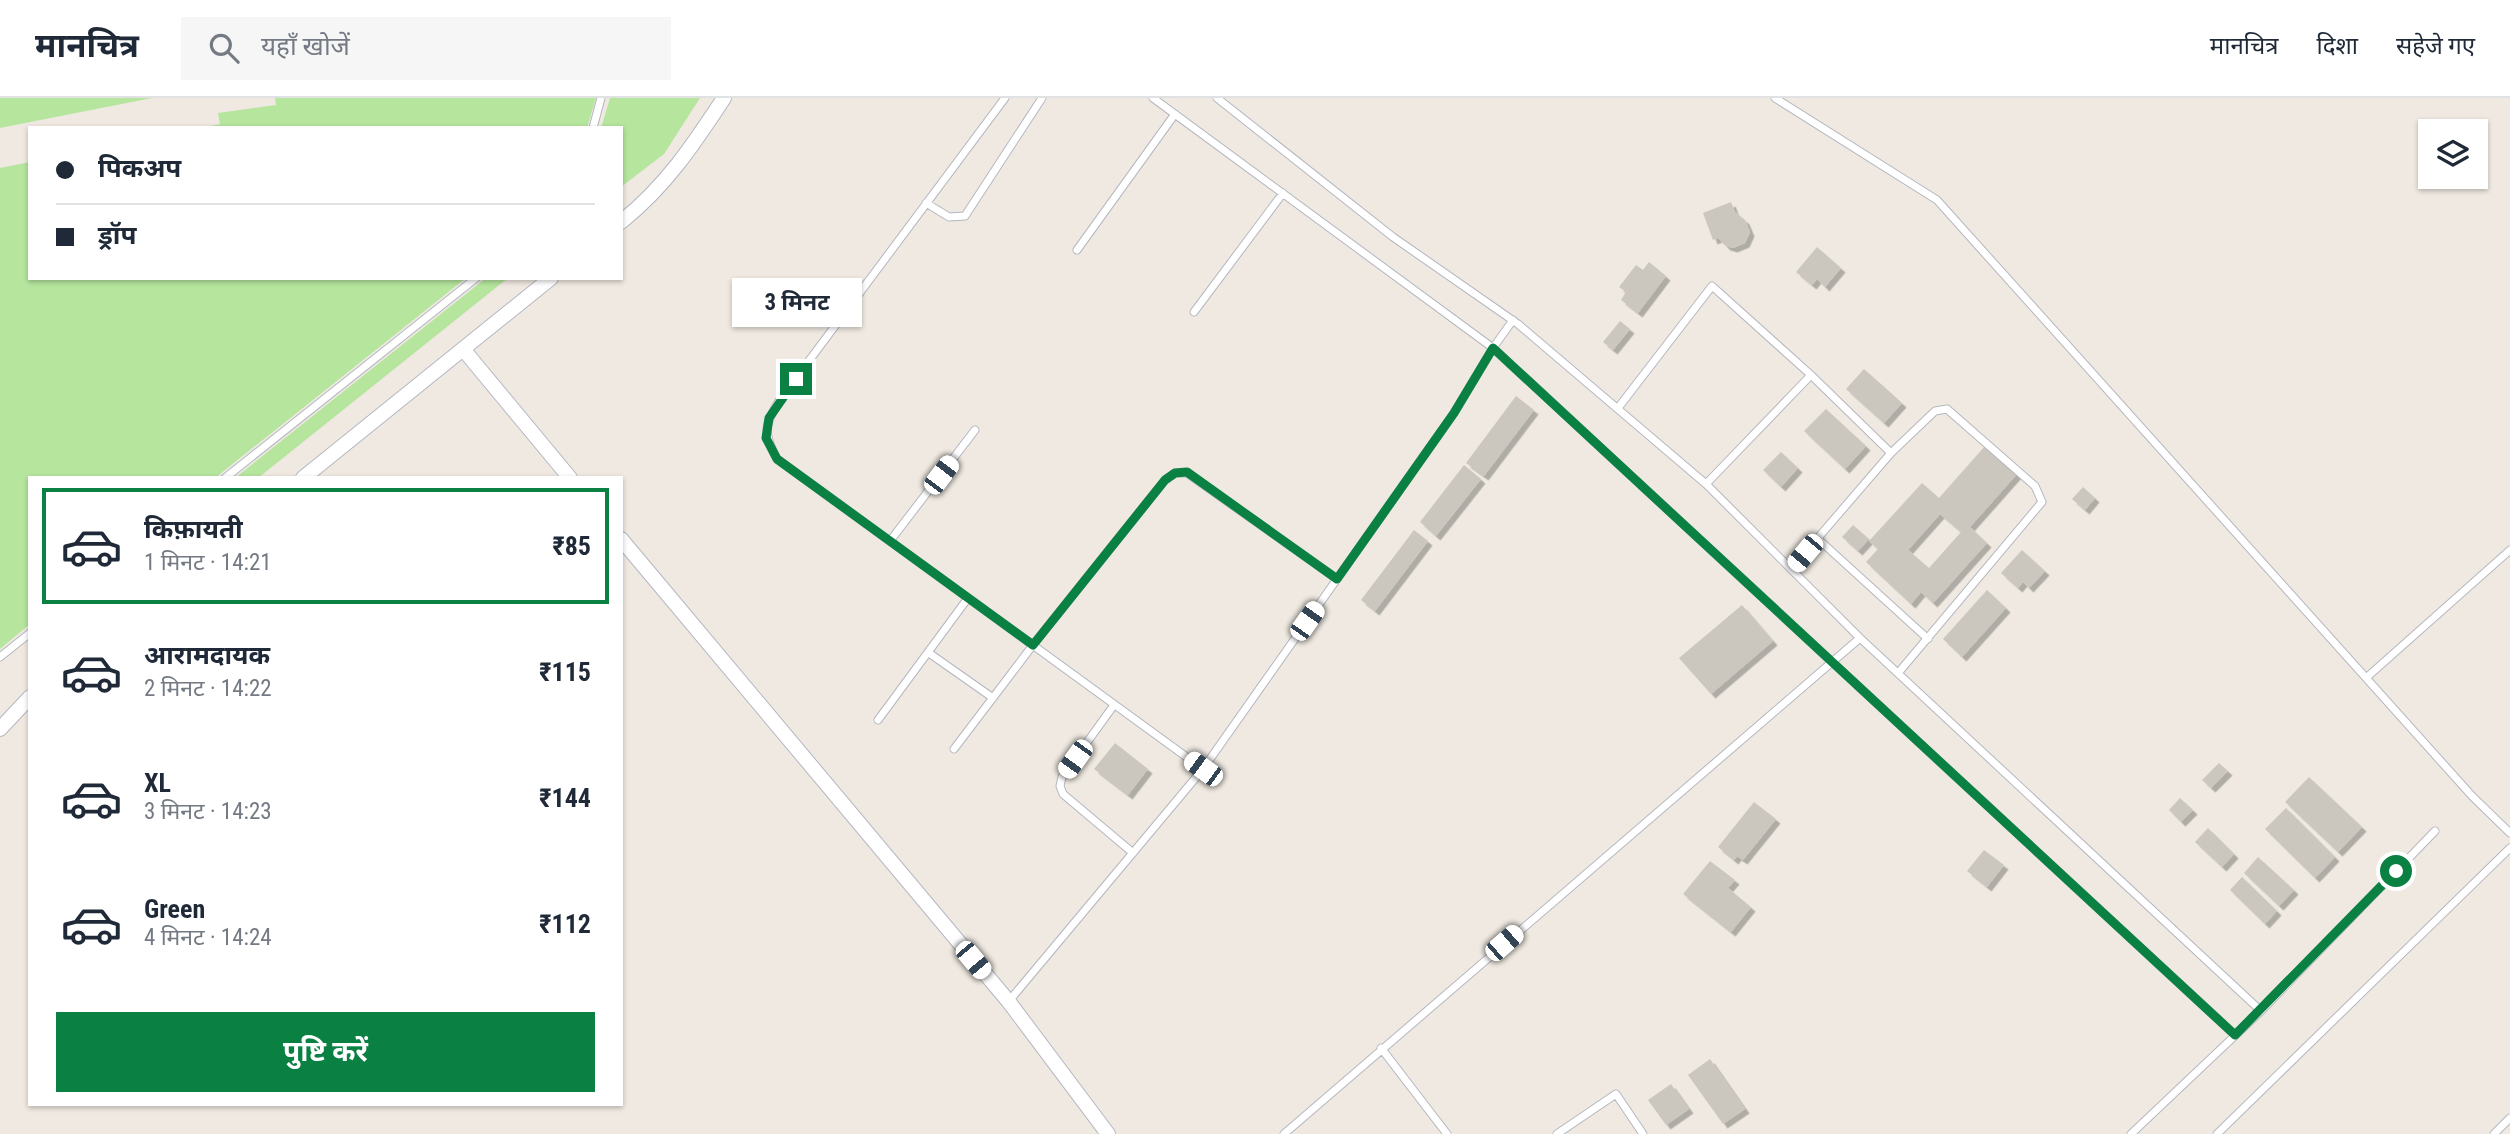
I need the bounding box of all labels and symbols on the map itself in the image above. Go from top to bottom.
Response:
callout: 3 मिनट [731,278,861,327]
route end [780,363,812,395]
car [920,452,963,498]
car [1784,530,1827,576]
car [1287,598,1328,644]
car [1055,736,1096,782]
car [1180,748,1227,790]
route start [2380,855,2412,887]
car [1482,921,1527,965]
car [952,937,995,983]

